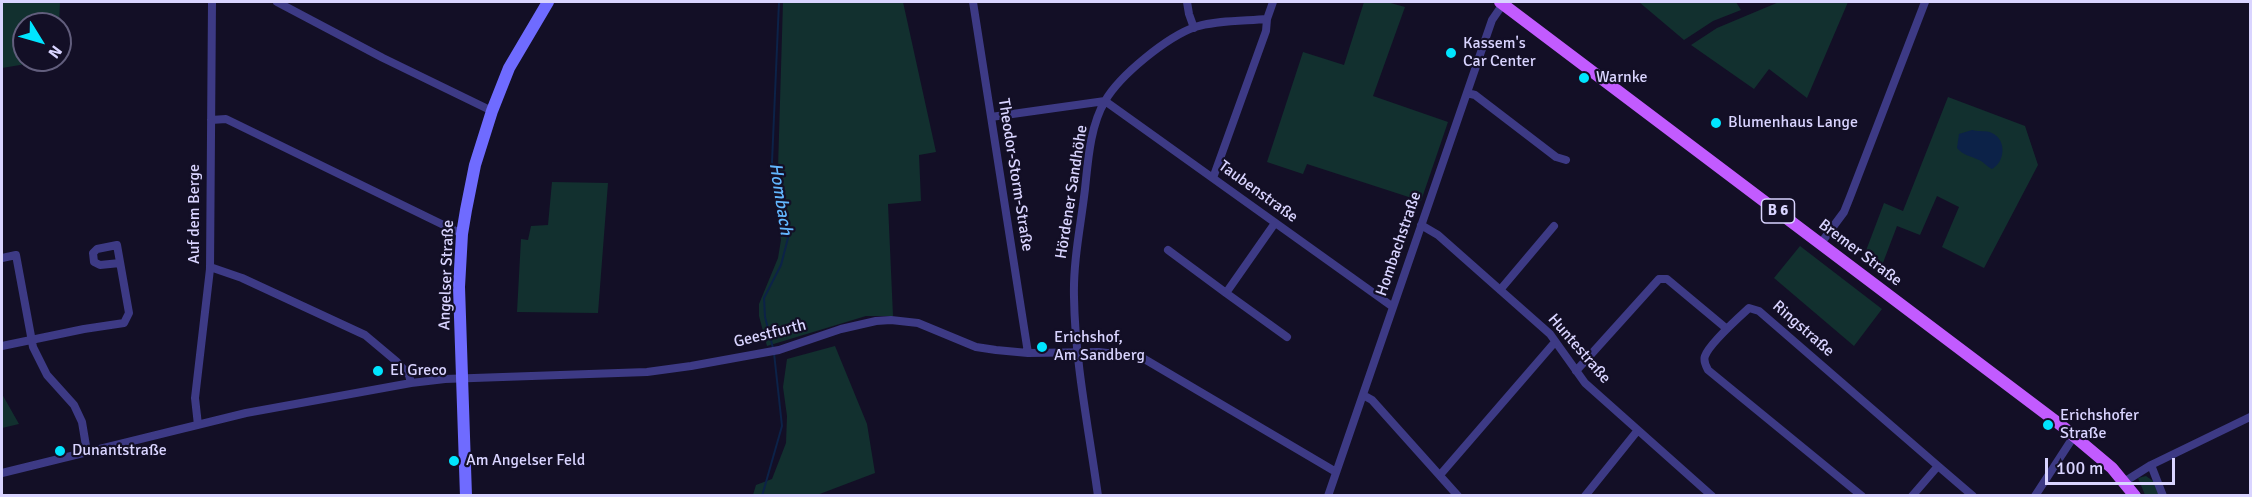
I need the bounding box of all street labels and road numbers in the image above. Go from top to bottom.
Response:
street label: Theodor-Storm-Straße [993,97,1037,253]
street label: Hördener Sandhöhe [1052,124,1092,260]
street label: Taubenstraße [1215,157,1301,227]
street label: Auf dem Berge [185,164,205,264]
street label: Hombachstraße [1372,189,1426,299]
road number: B 6 [1762,199,1794,223]
street label: Bremer Straße [1814,215,1906,291]
street label: Angelser Straße [435,219,459,331]
street label: Ringstraße [1768,297,1838,361]
street label: Huntestraße [1543,310,1615,388]
street label: Geestfurth [732,316,808,352]

